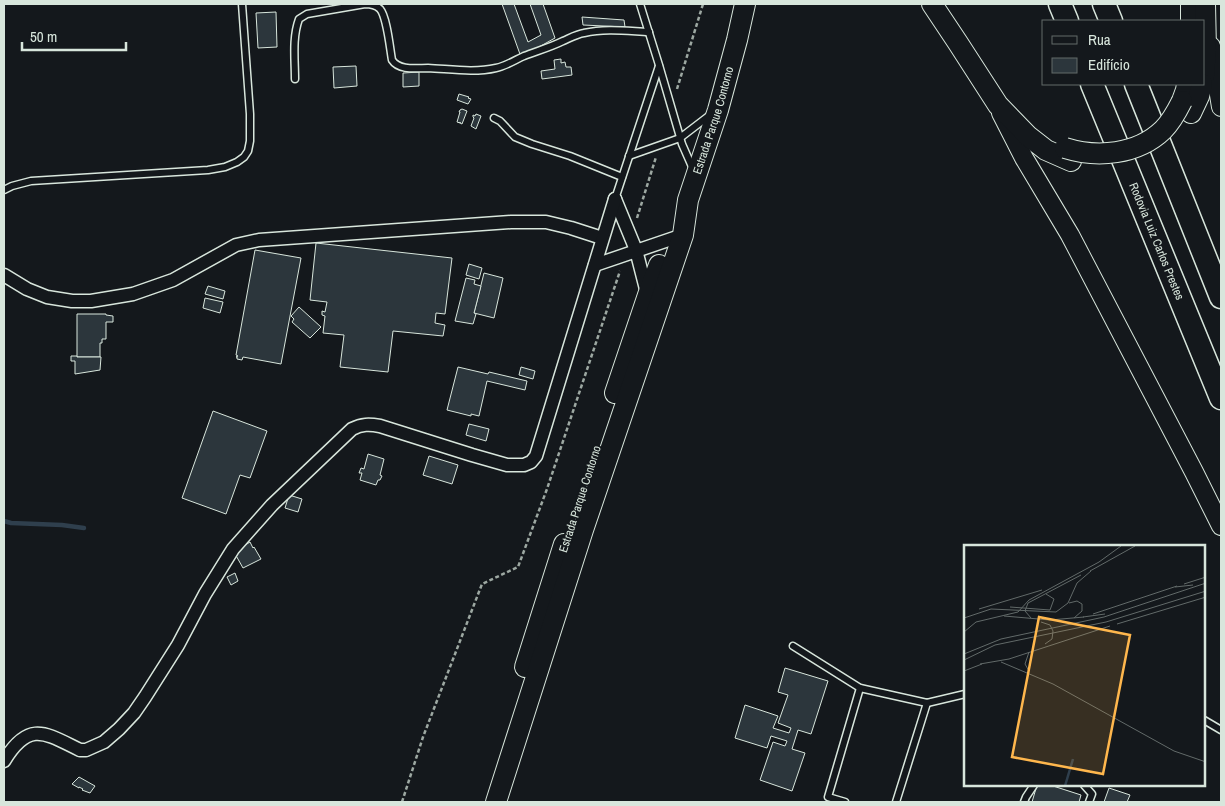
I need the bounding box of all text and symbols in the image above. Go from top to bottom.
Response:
scale bar [22,20,126,52]
legend [1042,20,1205,85]
text: 50 m [30,26,57,47]
text: Rua [1088,29,1111,50]
text: Edifício [1088,54,1130,75]
street label: Estrada Parque Contorno [689,65,737,176]
street label: Rodovia Luiz Carlos Prestes [1125,180,1188,302]
street label: Estrada Parque Contorno [555,443,605,555]
inset map [964,545,1205,786]

